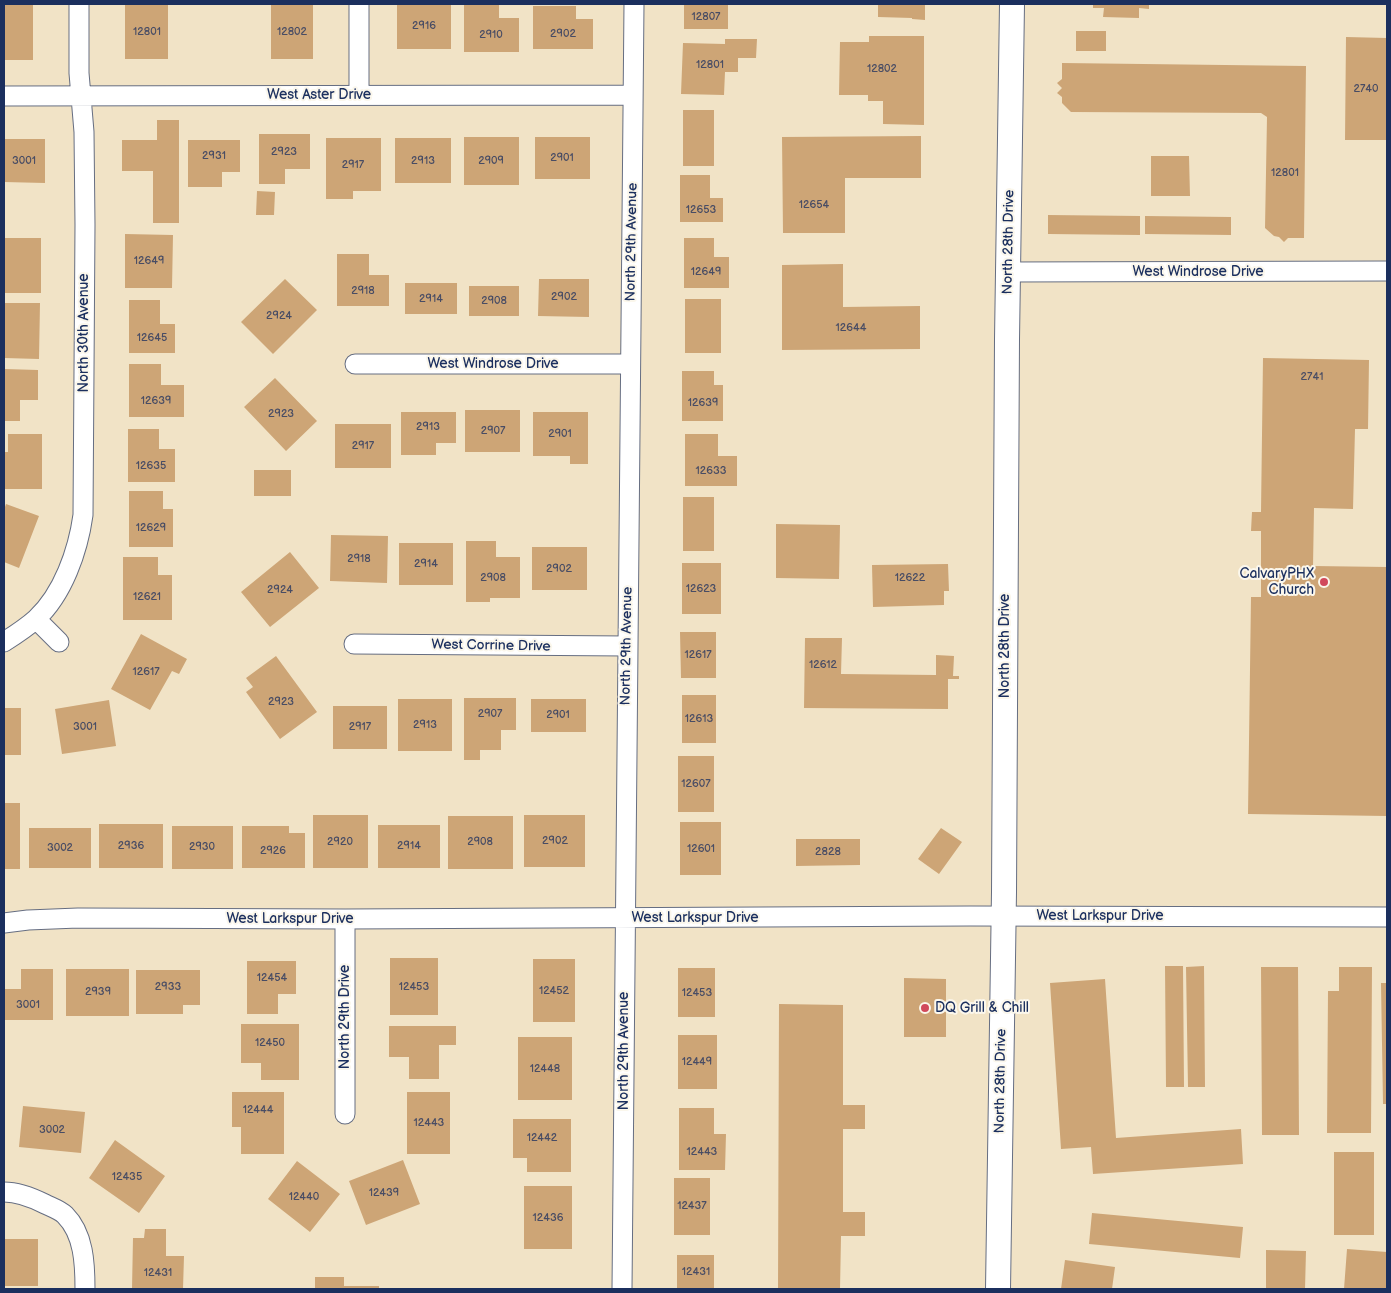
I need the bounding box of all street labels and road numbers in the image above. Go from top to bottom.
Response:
street label: West Aster Drive [267,87,371,103]
street label: North 29th Avenue [623,183,641,301]
street label: North 28th Drive [1000,190,1018,294]
street label: West Windrose Drive [1132,264,1264,280]
street label: North 30th Avenue [76,273,92,393]
street label: West Windrose Drive [427,356,559,372]
street label: North 29th Avenue [618,587,636,705]
street label: North 28th Drive [997,594,1013,698]
street label: West Corrine Drive [431,637,551,655]
street label: West Larkspur Drive [1036,908,1164,924]
street label: West Larkspur Drive [631,910,759,926]
street label: West Larkspur Drive [226,911,354,927]
street label: North 29th Drive [337,965,353,1069]
street label: North 29th Avenue [616,992,632,1110]
street label: North 28th Drive [992,1029,1010,1133]

